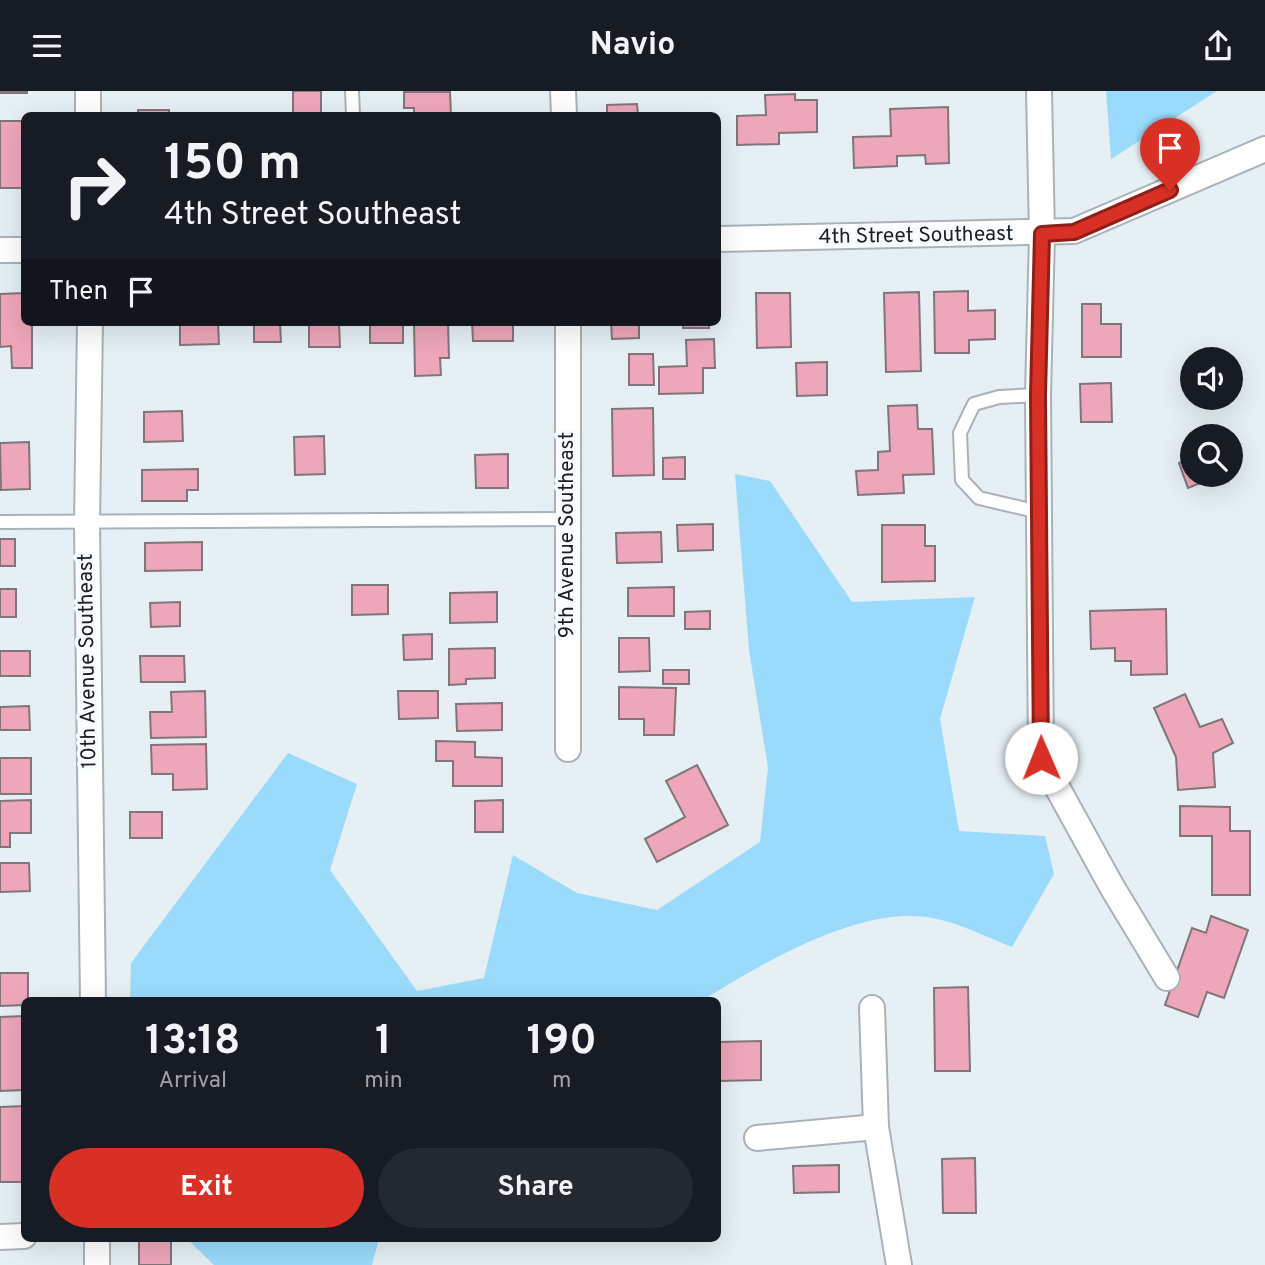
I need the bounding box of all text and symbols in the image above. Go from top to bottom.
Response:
text: Navio [590,26,675,66]
icon: menu [28,27,66,65]
icon: share [1199,27,1237,65]
pin [1140,118,1200,190]
icon: arrive [1151,129,1189,167]
text: 150 m [164,135,301,197]
icon: right [49,140,140,231]
text: 4th Street Southeast [164,196,462,236]
street label: 4th Street Southeast [818,221,1014,251]
icon: arrive [122,273,160,311]
text: Then [49,276,108,309]
map controls [1180,347,1243,487]
button: sound [1180,347,1243,410]
button: search [1180,424,1243,487]
street label: 9th Avenue Southeast [554,432,581,638]
street label: 10th Avenue Southeast [73,553,103,769]
position arrow [1004,721,1078,795]
text: 13:18 [145,1016,240,1069]
text: 1 [375,1016,392,1069]
text: 190 [527,1016,597,1069]
text: Arrival [158,1067,227,1096]
text: min [364,1067,403,1096]
text: m [552,1067,572,1096]
button: Exit [49,1148,364,1228]
button: Share [378,1148,693,1228]

